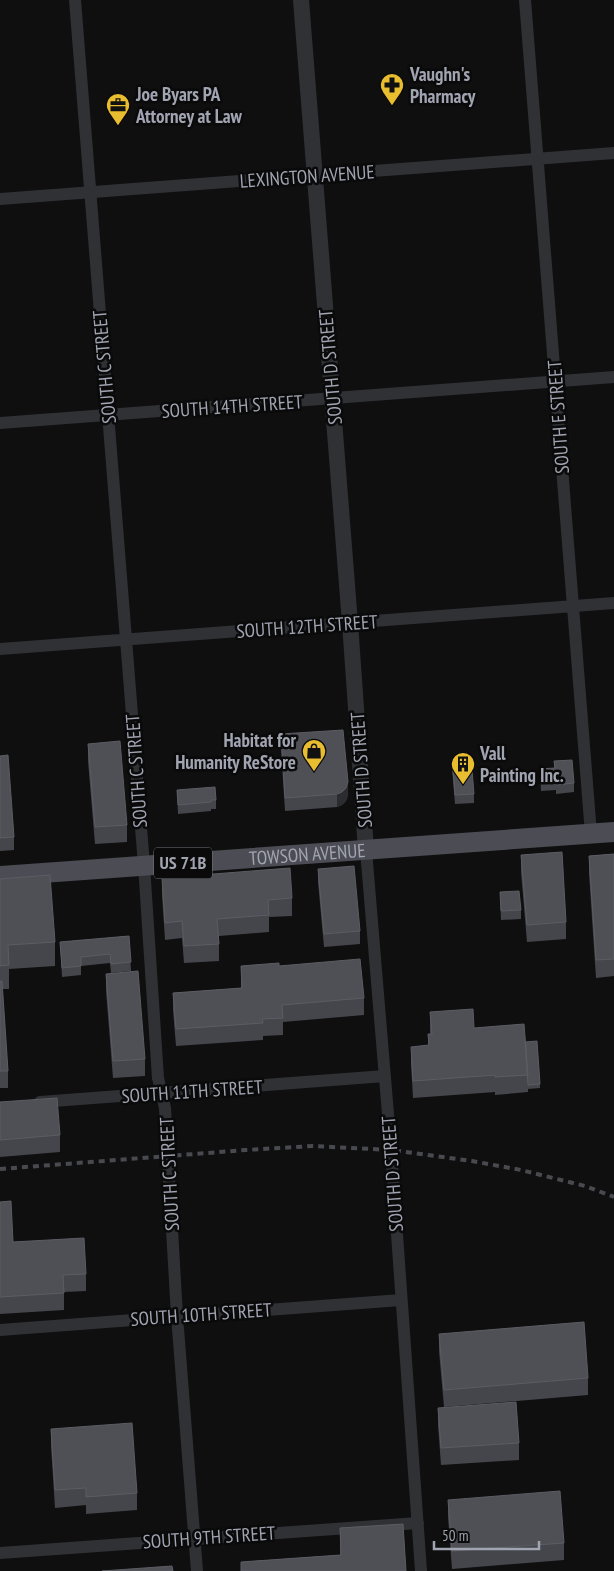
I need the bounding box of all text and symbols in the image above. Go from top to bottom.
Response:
place label: Vaughn's Pharmacy [409,62,476,108]
pharmacy icon: Vaughn's Pharmacy [379,72,405,106]
place label: Joe Byars PA Attorney at Law [135,82,243,128]
office icon: Joe Byars PA Attorney at Law [105,92,131,126]
street label: LEXINGTON AVENUE [239,159,375,193]
street label: SOUTH D STREET [313,308,347,426]
street label: SOUTH C STREET [87,309,121,425]
street label: SOUTH E STREET [542,359,574,475]
street label: SOUTH 14TH STREET [161,389,304,423]
street label: SOUTH 12TH STREET [236,609,379,643]
street label: SOUTH D STREET [345,711,377,829]
street label: SOUTH C STREET [120,713,152,829]
place label: Habitat for Humanity ReStore [175,728,296,774]
shop icon: Habitat for Humanity ReStore [301,738,327,772]
place label: Vall Painting Inc. [479,741,564,787]
building icon: Vall Painting Inc. [450,751,476,785]
street label: TOWSON AVENUE [248,838,366,870]
road number: US 71B [154,848,212,878]
street label: SOUTH 11TH STREET [121,1074,264,1108]
street label: SOUTH D STREET [376,1115,408,1233]
street label: SOUTH C STREET [154,1116,184,1231]
street label: SOUTH 10TH STREET [130,1297,273,1331]
scale bar [434,1518,539,1550]
street label: SOUTH 9TH STREET [142,1520,277,1554]
text: 50 m [442,1526,468,1545]

